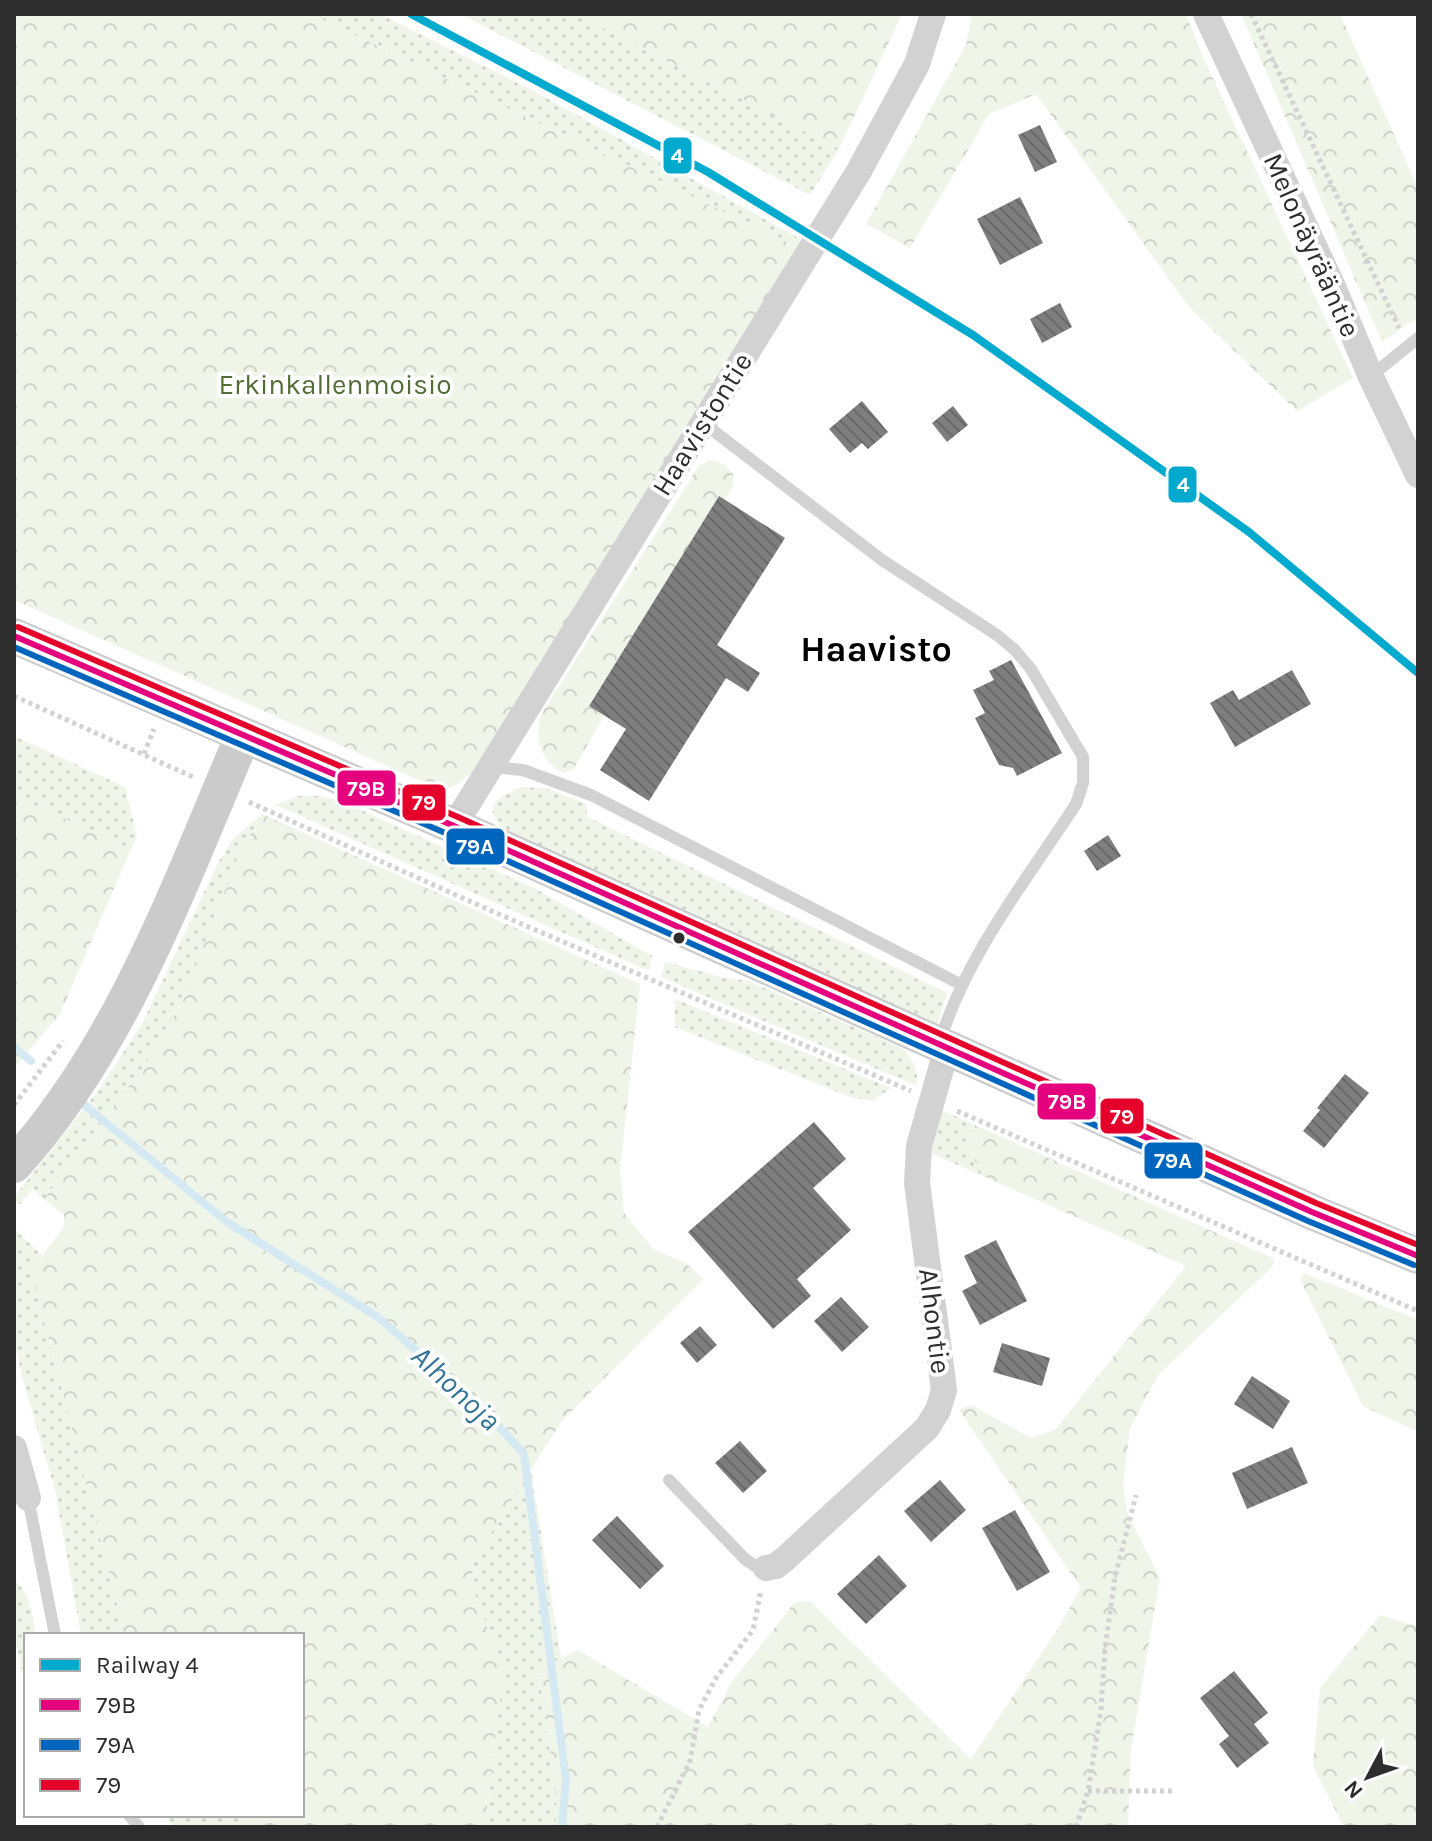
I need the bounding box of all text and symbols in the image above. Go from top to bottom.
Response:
line badge: 4 [662,136,693,175]
text: 4 [670,143,684,169]
street label: Melonäyrääntie [1257,148,1367,342]
street label: Haavistontie [645,346,759,502]
park label: Erkinkallenmoisio [218,368,452,401]
line badge: 4 [1167,465,1198,504]
text: 4 [1176,472,1190,498]
district label: Haavisto [800,628,952,670]
line badge: 79B [336,769,397,807]
text: 79B [347,776,385,802]
line badge: 79 [401,783,447,822]
text: 79 [412,790,436,816]
line badge: 79A [445,827,506,866]
text: 79A [456,834,494,860]
unlabelled marker [671,930,687,946]
line badge: 79B [1036,1082,1097,1121]
text: 79B [1048,1089,1086,1115]
line badge: 79 [1099,1097,1145,1135]
text: 79 [1110,1104,1134,1130]
line badge: 79A [1143,1141,1204,1180]
text: 79A [1154,1148,1192,1174]
street label: Alhontie [912,1266,958,1376]
water label: Alhonoja [404,1338,508,1438]
legend [24,1633,304,1817]
text: Railway 4 [96,1651,199,1679]
text: 79B [96,1691,136,1719]
text: 79A [96,1731,135,1759]
north arrow [1328,1737,1408,1817]
text: 79 [96,1771,121,1799]
text: N [1339,1775,1369,1804]

